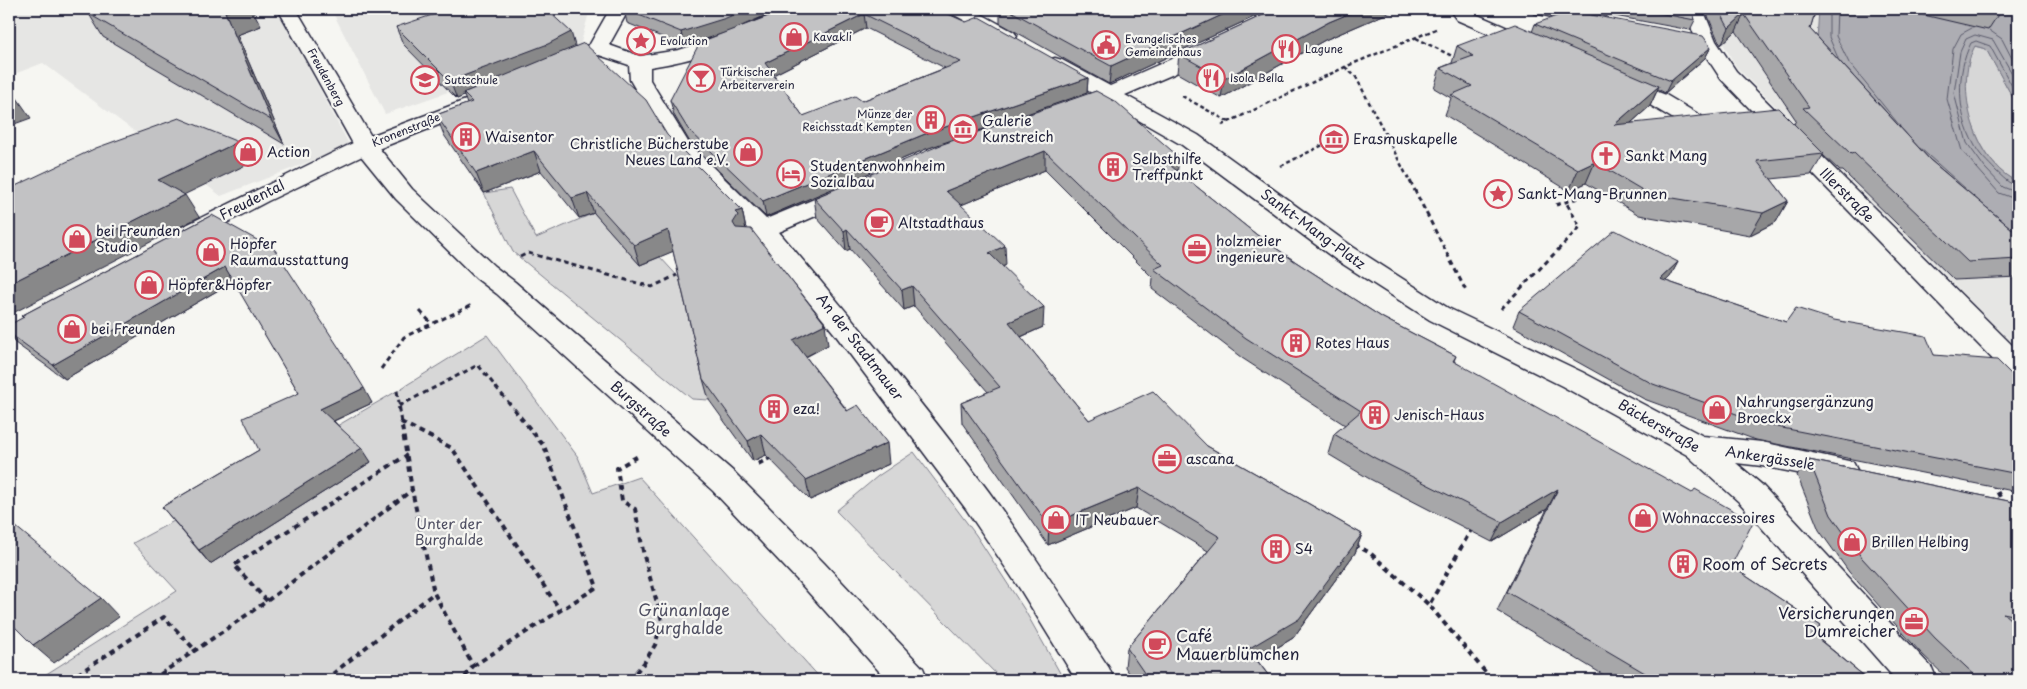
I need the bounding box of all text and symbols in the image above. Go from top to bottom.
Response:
shop icon: Kavakli [779,22,809,52]
place icon: Evolution [626,26,656,56]
place label: Kavakli [813,28,852,45]
public building icon: Evangelisches Gemeindehaus [1091,30,1121,60]
place label: Evangelisches Gemeindehaus [1125,30,1201,60]
place label: Evolution [660,32,708,49]
restaurant icon: Lagune [1271,34,1301,64]
place label: Lagune [1305,40,1343,57]
street label: Freudenberg [303,45,349,109]
bar icon: Türkischer Arbeiterverein [686,63,716,93]
place label: Türkischer Arbeiterverein [720,63,795,93]
restaurant icon: Isola Bella [1196,63,1226,93]
school or university icon: Suttschule [410,65,440,95]
place label: Isola Bella [1230,69,1284,86]
place label: Suttschule [444,71,498,88]
place label: Münze der Reichsstadt Kempten [802,105,912,135]
building icon: Münze der Reichsstadt Kempten [916,105,946,135]
street label: Kronenstraße [369,108,443,151]
place label: Galerie Kunstreich [982,110,1054,147]
museum icon: Galerie Kunstreich [948,114,978,144]
building icon: Waisentor [451,122,481,152]
museum icon: Erasmuskapelle [1319,124,1349,154]
place label: Waisentor [485,126,555,147]
place label: Erasmuskapelle [1353,128,1458,149]
place label: Christliche Bücherstube Neues Land e.V. [570,133,729,170]
shop icon: Action [233,137,263,167]
shop icon: Christliche Bücherstube Neues Land e.V. [733,137,763,167]
place label: Action [267,141,310,162]
church icon: Sankt Mang [1591,141,1621,171]
place label: Sankt Mang [1625,145,1707,166]
place label: Selbsthilfe Treffpunkt [1132,148,1204,185]
building icon: Selbsthilfe Treffpunkt [1098,152,1128,182]
place label: Studentenwohnheim Sozialbau [810,155,946,192]
hotel icon: Studentenwohnheim Sozialbau [776,159,806,189]
street label: Illerstraße [1815,163,1879,227]
street label: Freudental [216,174,288,225]
place icon: Sankt-Mang-Brunnen [1483,179,1513,209]
street label: Sankt-Mang-Platz [1257,183,1370,274]
place label: Sankt-Mang-Brunnen [1517,183,1667,204]
cafe icon: Altstadthaus [864,208,894,238]
place label: Altstadthaus [898,212,984,233]
place label: bei Freunden Studio [96,220,181,257]
shop icon: bei Freunden Studio [62,224,92,254]
place label: holzmeier ingenieure [1216,230,1285,267]
place label: Höpfer Raumausstattung [230,233,349,270]
office icon: holzmeier ingenieure [1182,234,1212,264]
shop icon: Höpfer Raumausstattung [196,237,226,267]
shop icon: Höpfer&Höpfer [134,270,164,300]
place label: Höpfer&Höpfer [168,274,272,295]
street label: An der Stadtmauer [812,289,909,405]
shop icon: bei Freunden [57,314,87,344]
place label: bei Freunden [91,318,176,339]
building icon: Rotes Haus [1281,328,1311,358]
place label: Rotes Haus [1315,332,1389,353]
street label: Burgstraße [606,376,676,442]
place label: Nahrungsergänzung Broeckx [1736,391,1874,428]
building icon: eza! [759,394,789,424]
street label: Bäckerstraße [1615,394,1704,457]
shop icon: Nahrungsergänzung Broeckx [1702,395,1732,425]
place label: eza! [793,398,820,419]
building icon: Jenisch-Haus [1360,400,1390,430]
place label: Jenisch-Haus [1394,404,1484,425]
street label: Ankergässele [1724,440,1817,475]
office icon: ascana [1152,444,1182,474]
place label: ascana [1186,448,1235,469]
shop icon: Wohnaccessoires [1628,503,1658,533]
shop icon: IT Neubauer [1041,505,1071,535]
place label: Wohnaccessoires [1662,507,1775,528]
place label: IT Neubauer [1075,509,1159,530]
park label: Unter der Burghalde [415,513,484,550]
shop icon: Brillen Helbing [1837,527,1867,557]
place label: Brillen Helbing [1871,531,1969,552]
building icon: S4 [1261,534,1291,564]
place label: S4 [1295,538,1313,559]
building icon: Room of Secrets [1668,549,1698,579]
place label: Room of Secrets [1702,551,1827,575]
park label: Grünanlage Burghalde [638,597,730,639]
place label: Versicherungen Dumreicher [1778,600,1896,642]
office icon: Versicherungen Dumreicher [1899,607,1929,637]
place label: Café Mauerblümchen [1176,623,1300,665]
cafe icon: Café Mauerblümchen [1142,630,1172,660]

